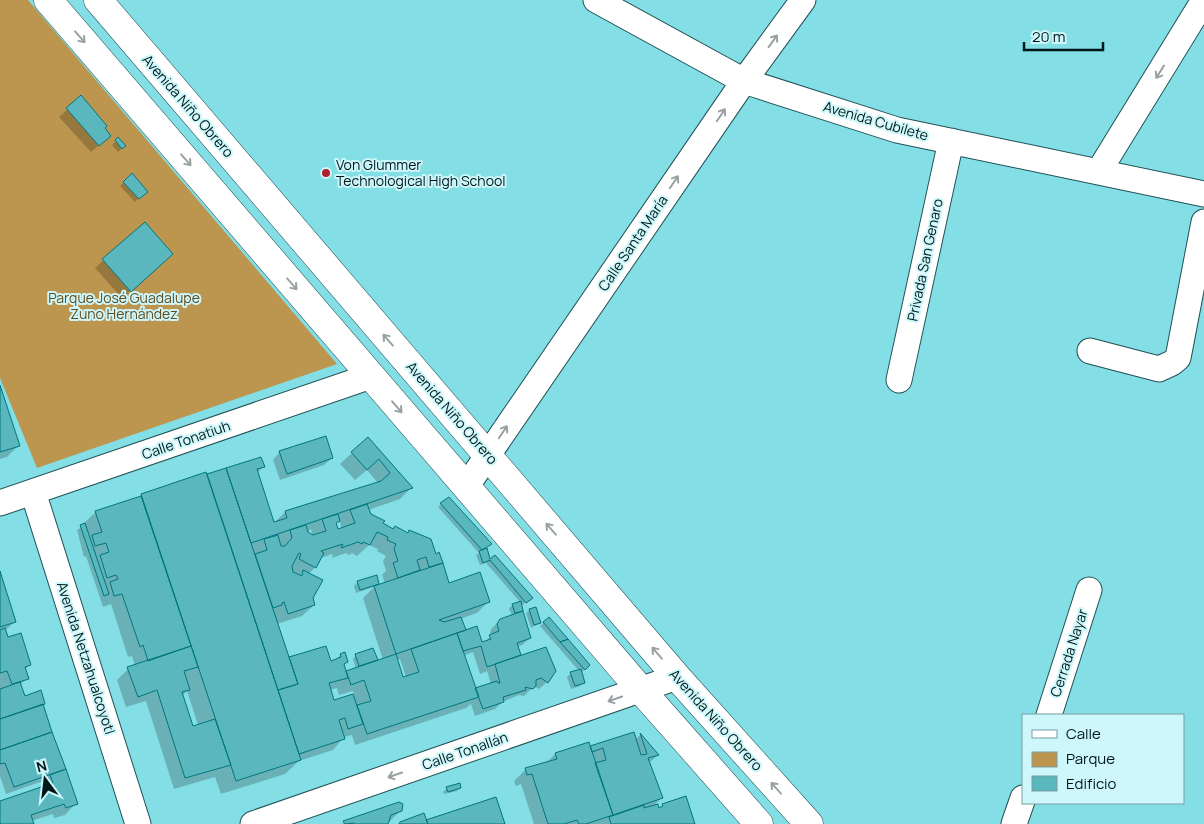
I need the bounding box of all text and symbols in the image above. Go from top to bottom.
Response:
scale bar [1024,20,1103,52]
text: 20 m [1032,26,1065,47]
one-way arrow [74,30,85,43]
one-way arrow [767,35,778,49]
street label: Avenida Niño Obrero [138,50,238,161]
one-way arrow [1155,64,1165,78]
street label: Avenida Cubilete [821,96,931,145]
one-way arrow [716,108,726,122]
one-way arrow [180,154,192,167]
place label: Von Glummer Technological High School [336,155,505,190]
marker: Von Glummer Technological High School [320,167,332,179]
one-way arrow [669,176,679,190]
street label: Calle Santa María [593,191,672,294]
street label: Privada San Genaro [902,197,947,323]
one-way arrow [286,277,297,290]
park label: Parque José Guadalupe Zuno Hernández [48,288,200,323]
one-way arrow [383,333,394,346]
street label: Avenida Niño Obrero [402,357,502,468]
one-way arrow [392,400,403,413]
street label: Calle Tonatiuh [139,415,233,464]
one-way arrow [498,425,509,439]
one-way arrow [545,523,557,536]
street label: Avenida Netzahualcoyotl [53,579,120,736]
street label: Cerrada Nayar [1045,606,1092,699]
one-way arrow [651,647,662,660]
street label: Avenida Niño Obrero [666,665,767,775]
one-way arrow [608,695,623,704]
legend [1022,714,1184,804]
text: Calle [1066,723,1101,744]
street label: Calle Tonallán [419,727,510,774]
text: Parque [1066,748,1115,769]
north arrow [20,754,70,804]
text: N [34,755,49,776]
one-way arrow [388,771,403,780]
text: Edificio [1066,773,1117,794]
one-way arrow [770,781,782,794]

